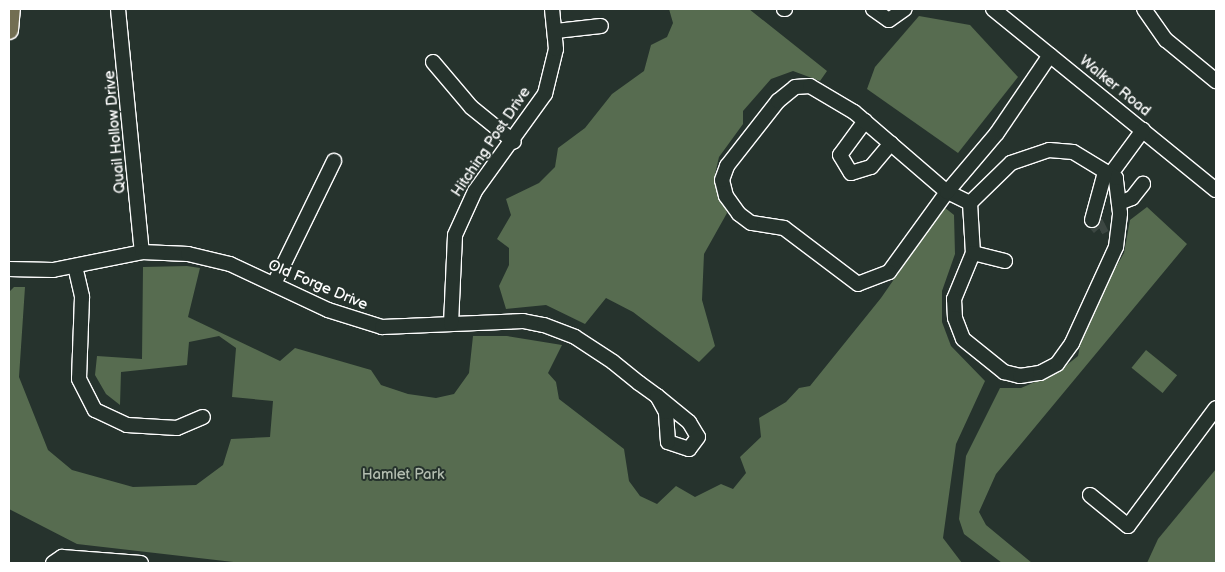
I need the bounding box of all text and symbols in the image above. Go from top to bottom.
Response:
street label: Walker Road [1076,52,1154,120]
street label: Quail Hollow Drive [101,70,129,194]
street label: Hitching Post Drive [448,84,534,200]
street label: Old Forge Drive [266,256,370,314]
park label: Hamlet Park [362,466,444,484]

